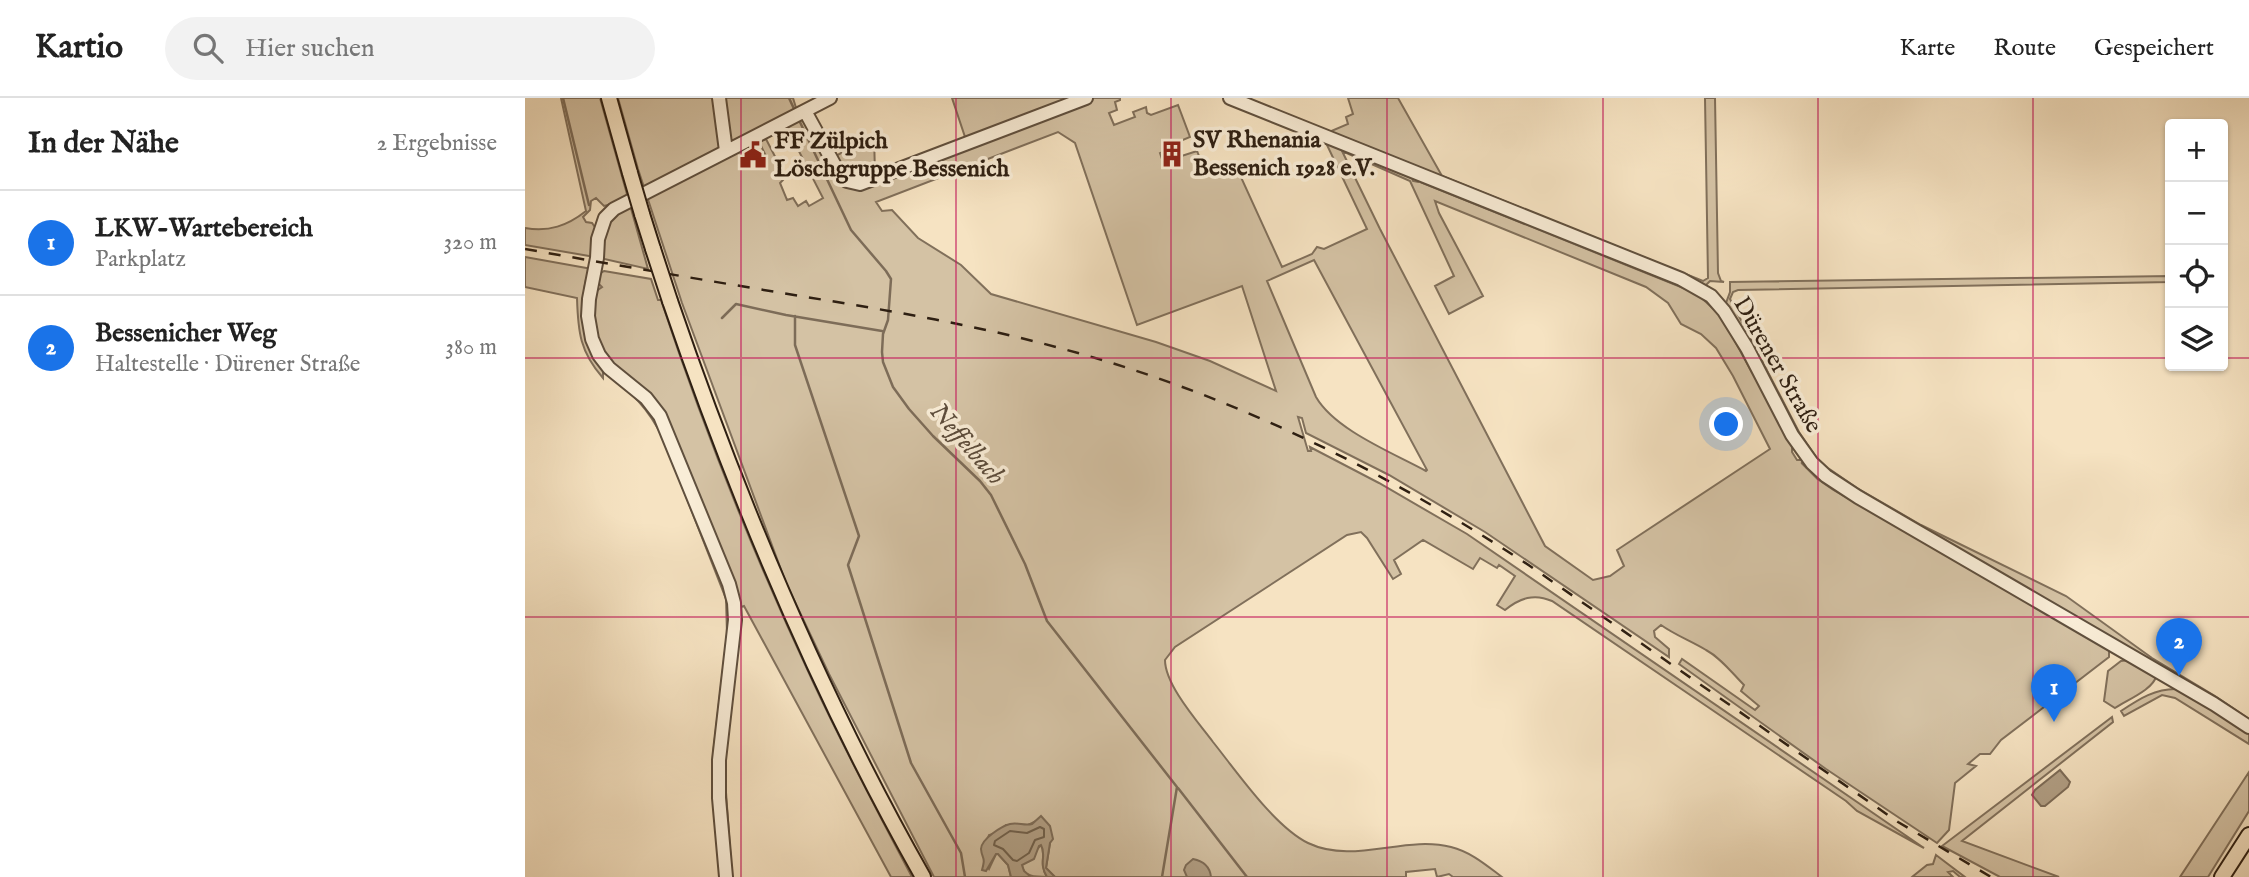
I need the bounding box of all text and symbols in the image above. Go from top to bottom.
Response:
search box [165,17,655,80]
text: Kartio [35,27,123,69]
icon: search [189,29,227,67]
text: Hier suchen [245,32,375,65]
text: Karte [1900,33,1955,64]
text: Route [1993,33,2056,64]
text: Gespeichert [2094,33,2214,64]
map controls [2165,119,2228,371]
button: + [2165,119,2228,182]
text: In der Nähe [28,125,179,163]
place label: SV Rhenania Bessenich 1928 e.V. [1193,125,1375,184]
place label: FF Zülpich Löschgruppe Bessenich [774,126,1009,185]
text: 2 Ergebnisse [376,129,497,158]
building icon: SV Rhenania Bessenich 1928 e.V. [1157,139,1187,169]
public building icon: FF Zülpich Löschgruppe Bessenich [738,140,768,170]
button: − [2165,182,2228,245]
text: LKW-Wartebereich [95,212,313,245]
text: 1 [47,228,55,257]
text: 320 m [444,228,497,257]
text: Parkplatz [95,245,186,274]
button: locate [2165,245,2228,308]
street label: Dürener Straße [1725,291,1829,439]
button: layers [2165,308,2228,371]
text: Bessenicher Weg [95,317,277,350]
text: 2 [46,333,56,362]
text: 380 m [445,333,497,362]
text: Haltestelle · Dürener Straße [95,350,360,379]
water label: Neffelbach [922,396,1012,492]
your location [1709,407,1743,441]
pin: 2 [2156,618,2202,676]
pin: 1 [2031,664,2077,722]

